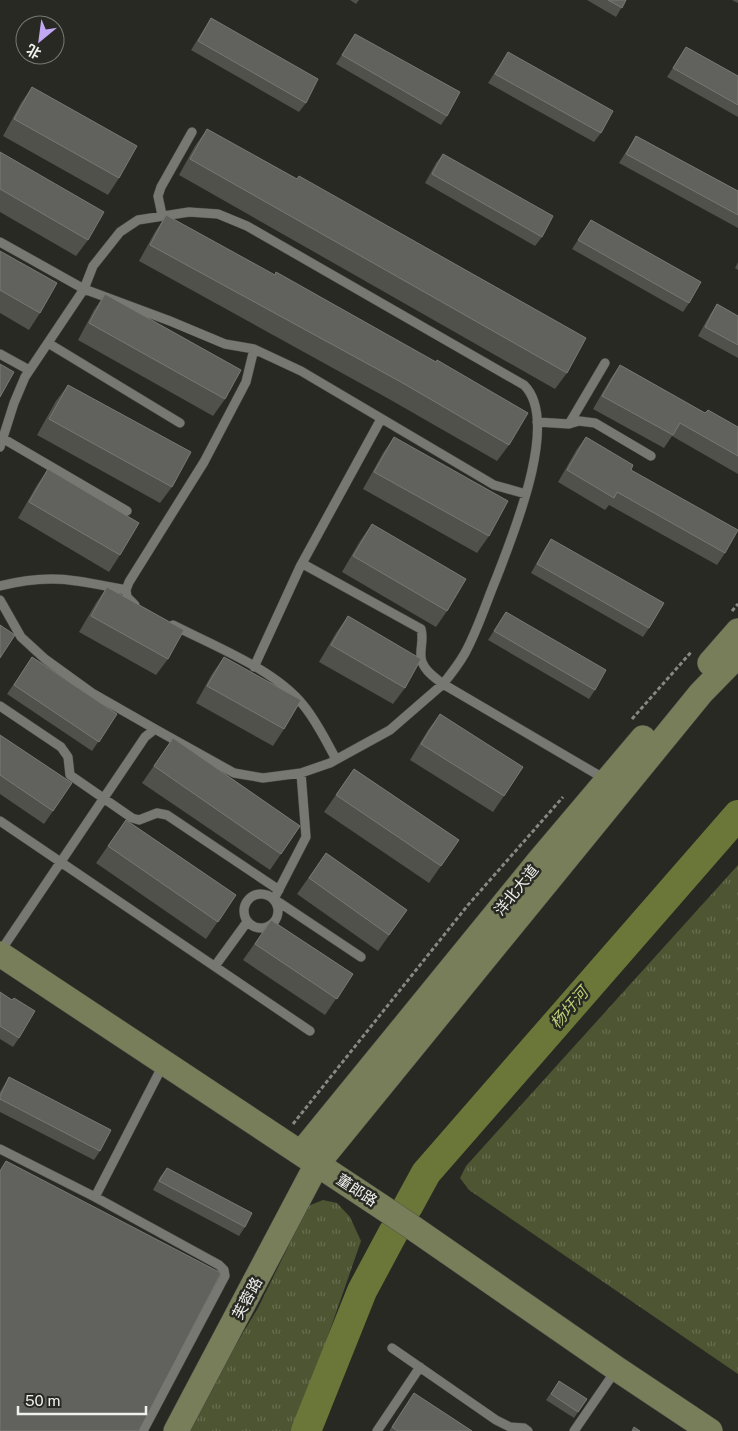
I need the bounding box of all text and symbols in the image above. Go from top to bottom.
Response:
north arrow [15,15,65,65]
text: 北 [24,41,44,62]
street label: 洋北大道 [491,861,541,919]
water label: 杨圩河 [546,981,594,1032]
street label: 董郎路 [333,1171,381,1209]
street label: 芙蓉路 [229,1274,265,1322]
scale bar [18,1384,145,1416]
text: 50 m [25,1392,60,1409]

